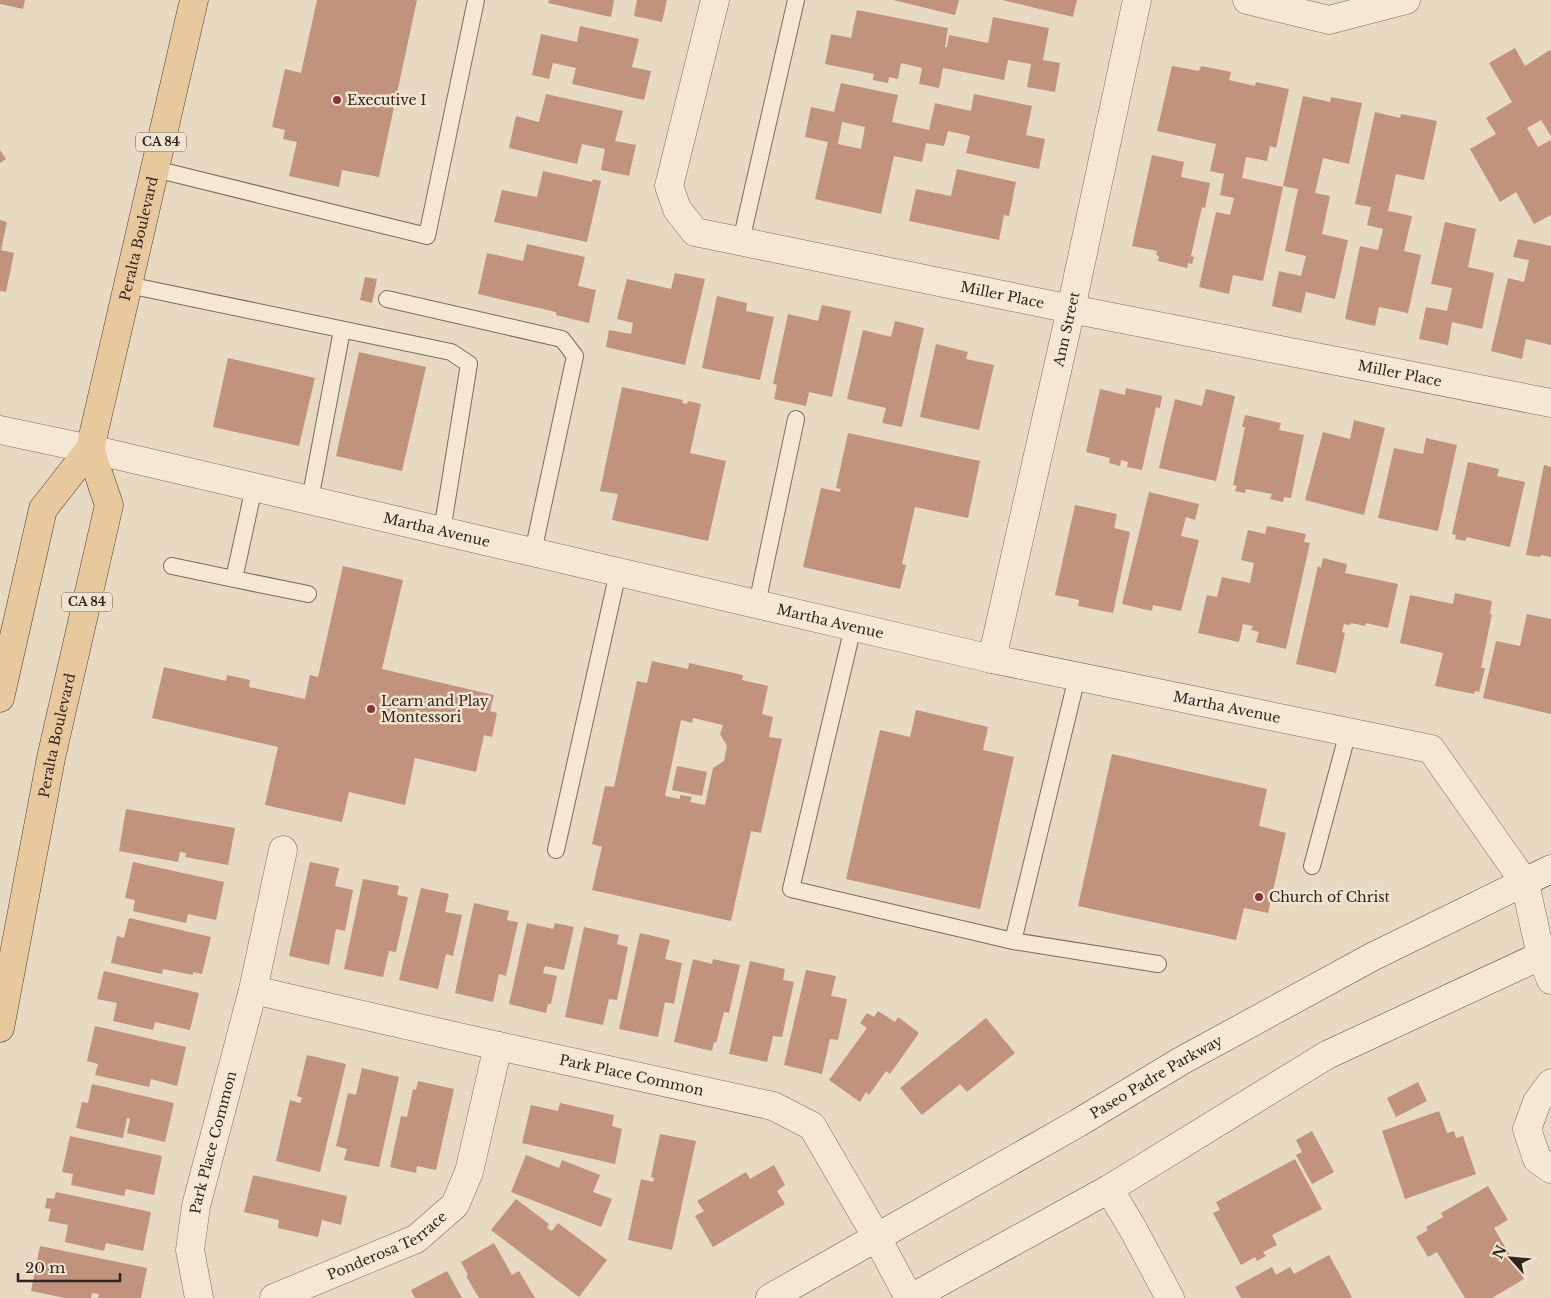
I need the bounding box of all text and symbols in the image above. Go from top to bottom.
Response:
place label: Executive I [347,91,427,109]
marker: Executive I [331,94,343,106]
road number: CA 84 [136,132,186,152]
street label: Peralta Boulevard [116,174,162,303]
street label: Miller Place [959,278,1046,312]
street label: Ann Street [1049,289,1084,369]
street label: Miller Place [1356,356,1443,390]
street label: Martha Avenue [382,509,492,551]
road number: CA 84 [62,592,112,612]
street label: Martha Avenue [775,600,885,642]
street label: Peralta Boulevard [35,671,79,799]
street label: Martha Avenue [1172,687,1282,727]
place label: Learn and Play Montessori [381,692,489,726]
marker: Learn and Play Montessori [365,703,377,715]
place label: Church of Christ [1269,888,1391,906]
marker: Church of Christ [1253,891,1265,903]
street label: Paseo Padre Parkway [1087,1031,1226,1123]
street label: Park Place Common [558,1051,706,1100]
street label: Park Place Common [186,1069,240,1215]
street label: Ponderosa Terrace [324,1207,450,1284]
north arrow [1486,1233,1536,1283]
text: N [1488,1242,1510,1262]
scale bar [18,1250,120,1282]
text: 20 m [25,1258,65,1277]

